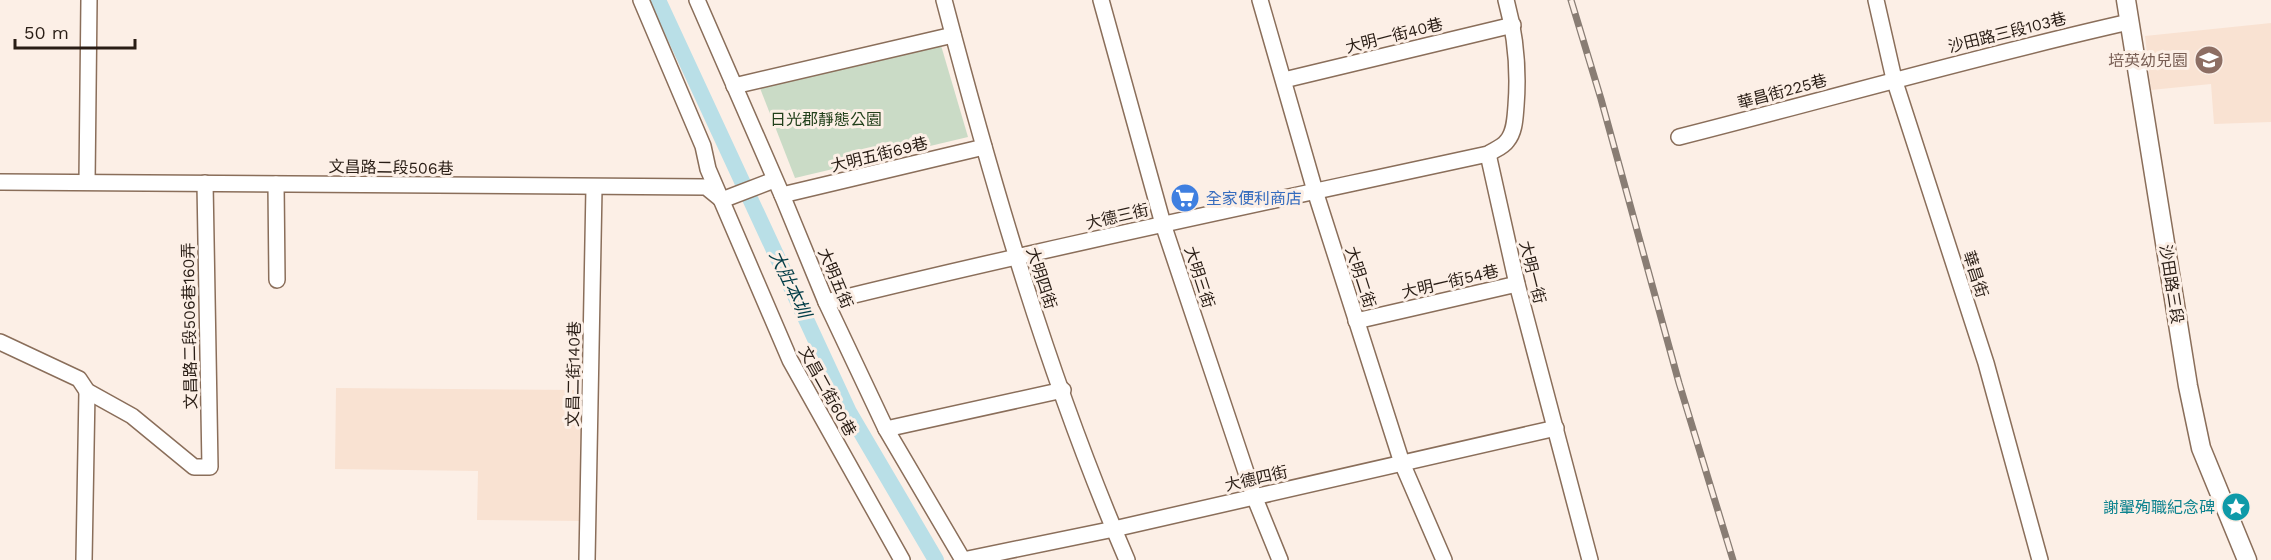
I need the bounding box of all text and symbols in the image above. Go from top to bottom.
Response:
street label: 沙田路三段103巷 [1946,9,2068,56]
scale bar [15,12,135,50]
street label: 大明一街40巷 [1343,14,1445,57]
text: 50 m [24,22,69,43]
school or university icon: 培英幼兒園 [2193,44,2225,76]
place label: 培英幼兒園 [2108,51,2188,70]
street label: 華昌街225巷 [1735,70,1829,113]
park label: 日光郡靜態公園 [770,110,882,129]
street label: 大明五街69巷 [828,133,930,176]
street label: 文昌路二段506巷 [328,157,454,178]
supermarket icon: 全家便利商店 [1169,182,1201,214]
place label: 全家便利商店 [1206,189,1302,208]
street label: 大德三街 [1084,200,1150,233]
street label: 大明一街 [1516,239,1549,305]
street label: 文昌路二段506巷160弄 [179,242,200,410]
street label: 沙田路三段 [2156,243,2187,325]
street label: 大明三街 [1181,244,1218,311]
street label: 大明二街 [1342,244,1379,311]
street label: 大明五街 [814,245,857,311]
street label: 大明四街 [1023,245,1060,312]
water label: 大肚本圳 [766,247,816,324]
street label: 華昌街 [1959,248,1992,300]
street label: 大明一街54巷 [1400,261,1501,302]
street label: 文昌二街140巷 [563,321,584,427]
street label: 文昌二街60巷 [795,343,860,439]
street label: 大德四街 [1223,462,1289,495]
place icon: 謝翬殉職紀念碑 [2220,491,2252,523]
place label: 謝翬殉職紀念碑 [2103,498,2215,517]

